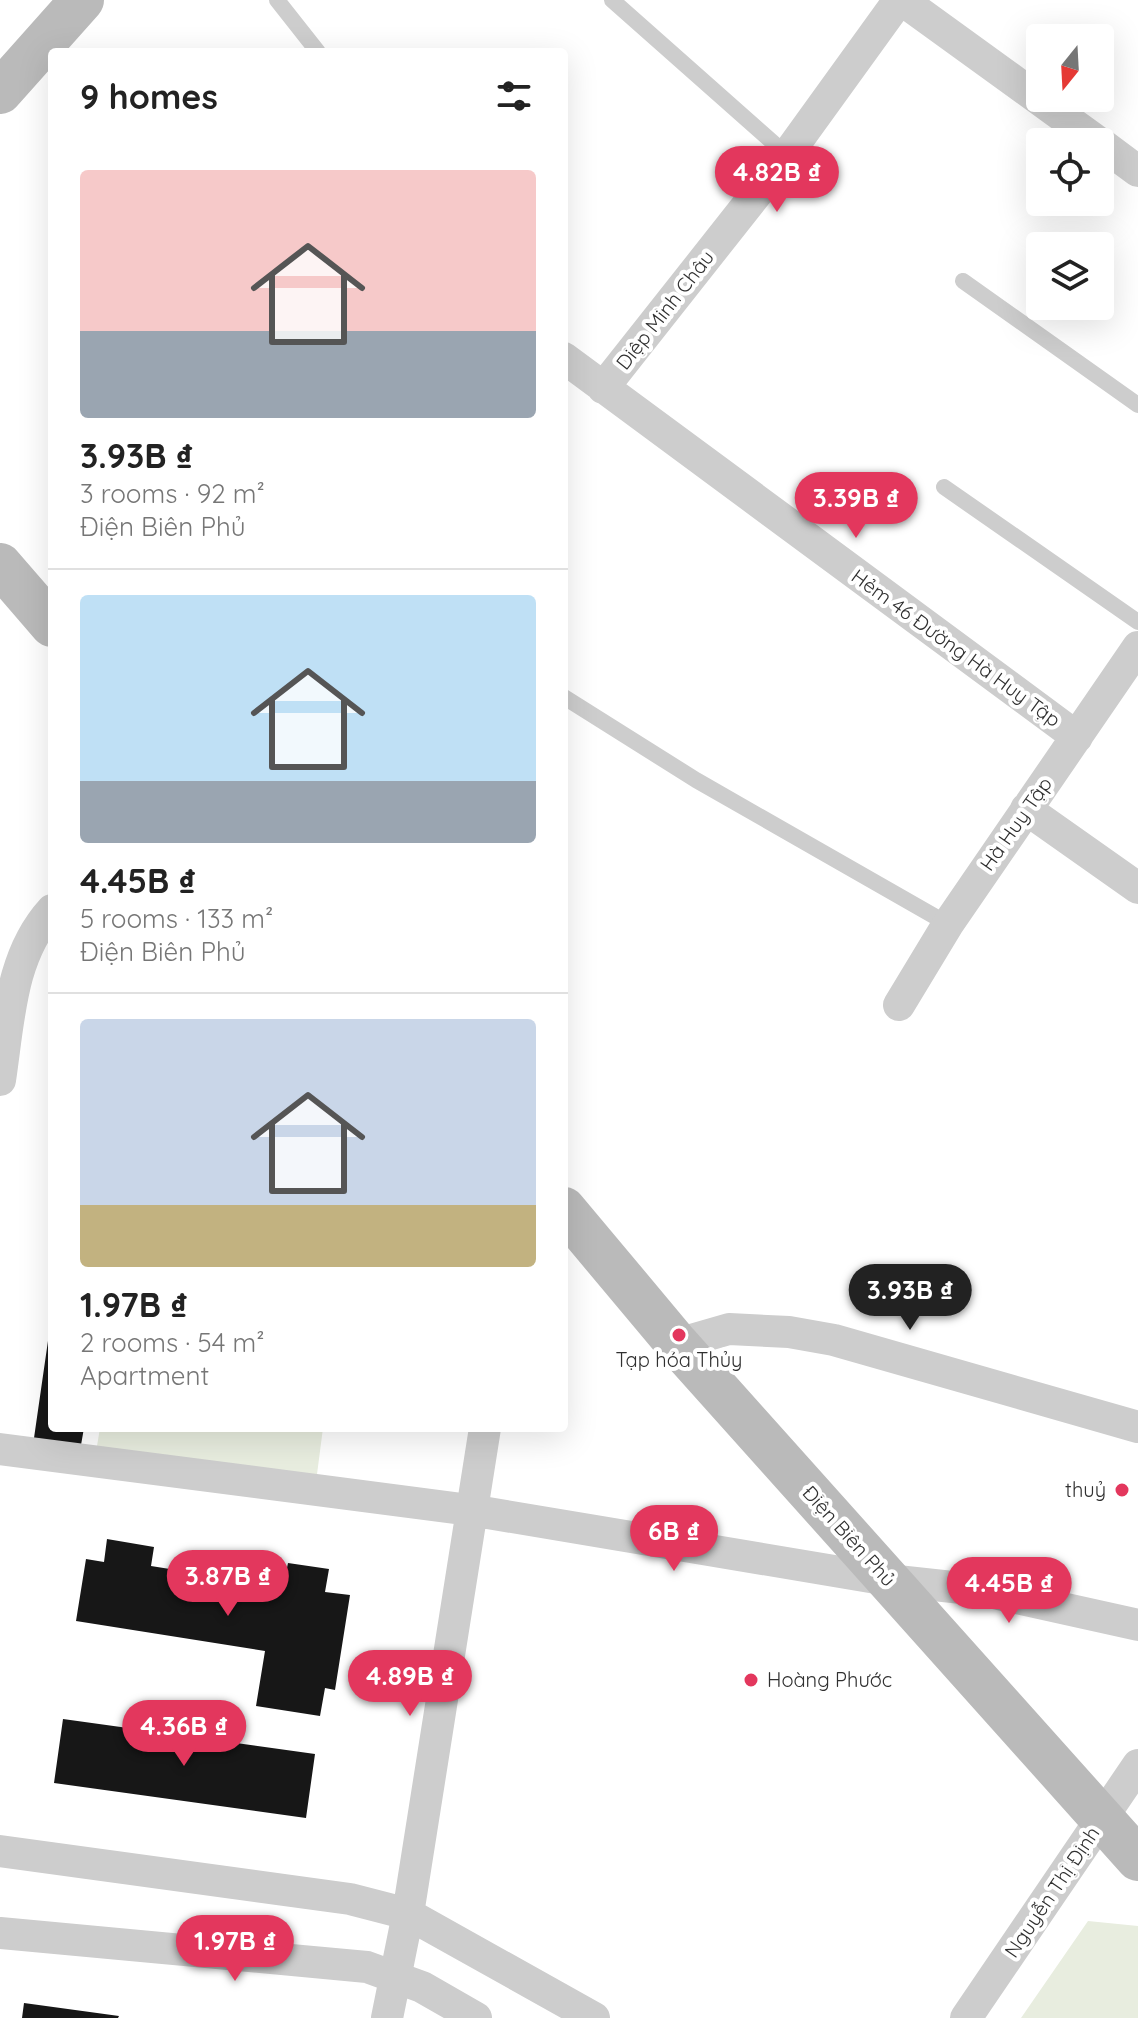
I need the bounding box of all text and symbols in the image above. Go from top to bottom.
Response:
north arrow [1026,24,1114,112]
map controls [1026,24,1114,320]
icon: filters [492,74,536,118]
text: 9 homes [80,75,218,118]
button: locate [1026,128,1114,216]
pin: 4.82B ₫ [703,146,851,214]
text: 4.82B ₫ [733,155,821,188]
icon: home [236,222,380,366]
button: layers [1026,232,1114,320]
street label: Diệp Minh Châu [610,245,719,374]
text: 3.93B ₫ [80,434,193,477]
pin: 3.39B ₫ [782,472,930,540]
text: 3 rooms · 92 m² [80,477,265,510]
text: 3.39B ₫ [813,481,899,514]
text: Điện Biên Phủ [80,510,245,543]
street label: Hẻm 46 Đường Hà Huy Tập [847,563,1066,732]
icon: home [236,647,380,791]
street label: Hà Huy Tập [974,772,1057,875]
text: 4.45B ₫ [80,859,196,902]
text: 5 rooms · 133 m² [80,902,273,935]
text: Điện Biên Phủ [80,935,245,968]
icon: home [236,1071,380,1215]
pin: 3.93B ₫ [836,1264,984,1332]
text: 3.93B ₫ [867,1273,953,1306]
text: 1.97B ₫ [80,1283,188,1326]
text: 2 rooms · 54 m² [80,1326,264,1359]
marker: Tạp hóa Thủy [670,1326,688,1344]
place label: Tạp hóa Thủy [616,1347,742,1372]
text: Apartment [80,1359,209,1392]
place label: thuỷ [1065,1477,1106,1502]
street label: Điện Biên Phủ [798,1480,901,1591]
marker: thuỷ [1113,1481,1131,1499]
pin: 6B ₫ [627,1505,721,1573]
text: 6B ₫ [648,1514,700,1547]
pin: 3.87B ₫ [154,1550,302,1618]
pin: 4.45B ₫ [935,1557,1083,1625]
text: 3.87B ₫ [185,1559,271,1592]
text: 4.45B ₫ [965,1566,1053,1599]
pin: 4.89B ₫ [336,1650,484,1718]
text: 4.89B ₫ [366,1659,454,1692]
place label: Hoàng Phước [767,1667,892,1692]
marker: Hoàng Phước [742,1671,760,1689]
pin: 4.36B ₫ [110,1700,258,1768]
text: 4.36B ₫ [140,1709,228,1742]
street label: Nguyễn Thị Định [999,1821,1105,1962]
pin: 1.97B ₫ [161,1915,309,1983]
text: 1.97B ₫ [194,1924,276,1957]

